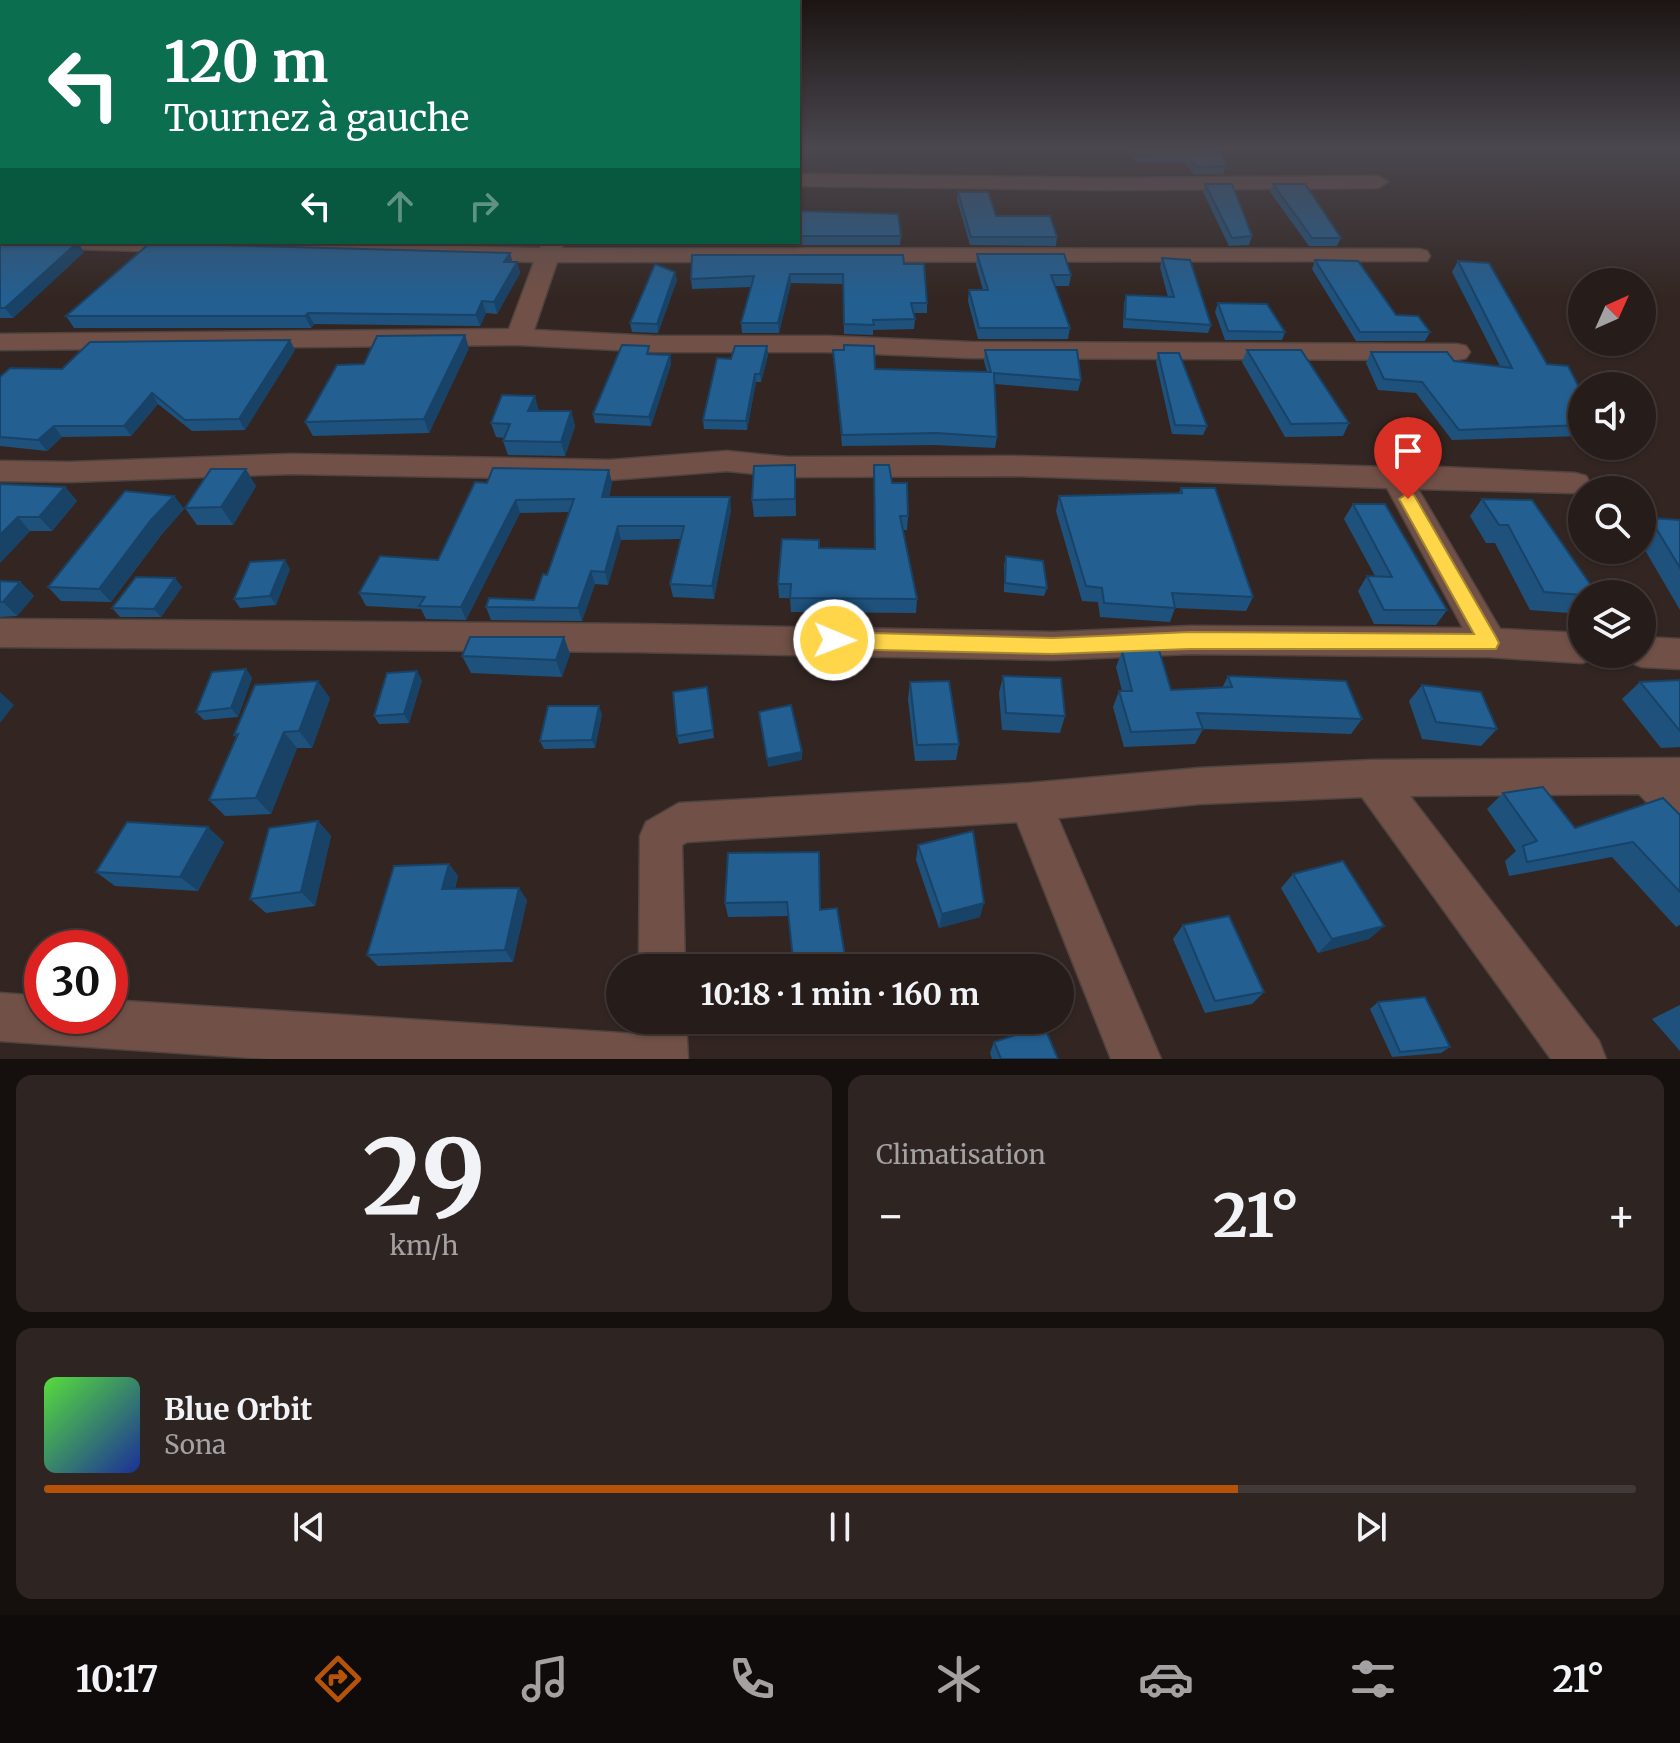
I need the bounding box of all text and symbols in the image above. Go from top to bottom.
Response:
text: 120 m [164,27,328,97]
icon: left [32,32,136,136]
text: Tournez à gauche [164,96,469,141]
icon: left [294,184,338,228]
icon: ahead [378,184,422,228]
icon: right [462,184,506,228]
north arrow [1568,268,1656,356]
map controls [1568,268,1656,668]
button: sound [1568,372,1656,460]
pin [1374,417,1442,499]
icon: arrive [1386,429,1430,473]
button: search [1568,476,1656,564]
button: layers [1568,580,1656,668]
position arrow [792,598,876,682]
speed limit sign: 30 [24,930,128,1034]
text: 10:18 · 1 min · 160 m [701,975,979,1013]
text: 29 [362,1112,486,1242]
text: Climatisation [876,1138,1046,1171]
text: 21° [1213,1178,1299,1253]
text: − [876,1188,905,1243]
text: + [1607,1188,1636,1243]
text: km/h [390,1229,458,1262]
text: Blue Orbit [164,1390,312,1428]
text: Sona [164,1428,226,1461]
icon: previous [287,1505,331,1549]
icon: pause [818,1505,862,1549]
icon: next [1349,1505,1393,1549]
icon: directions [310,1651,366,1707]
icon: music [517,1651,573,1707]
icon: phone [724,1651,780,1707]
icon: climate [931,1651,987,1707]
icon: car [1138,1651,1194,1707]
icon: filters [1345,1651,1401,1707]
text: 10:17 [76,1657,158,1702]
text: 21° [1552,1657,1604,1702]

